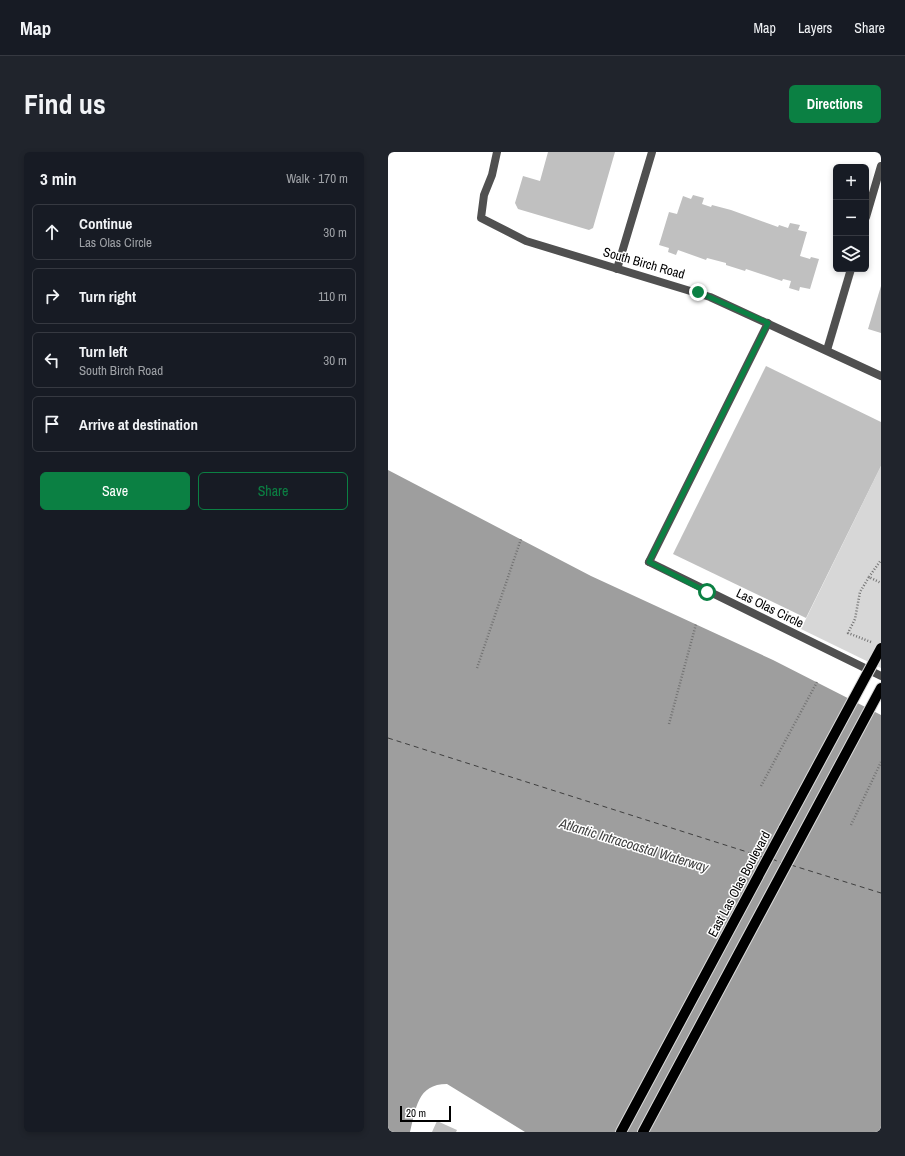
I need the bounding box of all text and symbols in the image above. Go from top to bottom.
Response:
text: Map [20,15,51,41]
text: Map [754,19,776,37]
text: Layers [798,19,832,37]
text: Share [854,19,885,37]
text: Find us [24,85,106,123]
button: Directions [789,85,881,123]
map controls [833,164,869,272]
button: + [833,164,869,200]
text: 3 min [40,167,76,190]
text: Walk · 170 m [286,170,348,187]
button: − [833,200,869,236]
text: Continue [79,213,132,234]
icon: ahead [41,221,63,243]
text: 30 m [323,224,347,241]
text: Las Olas Circle [79,234,152,251]
button: layers [833,236,869,272]
street label: South Birch Road [601,243,687,283]
route end [689,283,707,301]
icon: right [41,285,63,307]
text: Turn right [79,286,136,307]
text: 110 m [318,288,347,305]
text: Turn left [79,341,127,362]
icon: left [41,349,63,371]
text: 30 m [323,352,347,369]
text: South Birch Road [79,362,163,379]
icon: arrive [41,413,63,435]
text: Arrive at destination [79,414,198,435]
button: Save [40,472,190,510]
button: Share [198,472,348,510]
route start [698,583,716,601]
street label: Las Olas Circle [734,584,807,632]
water label: Atlantic Intracoastal Waterway [556,813,712,877]
street label: East Las Olas Boulevard [704,828,774,940]
scale bar [400,1104,451,1123]
text: 20 m [406,1106,426,1120]

